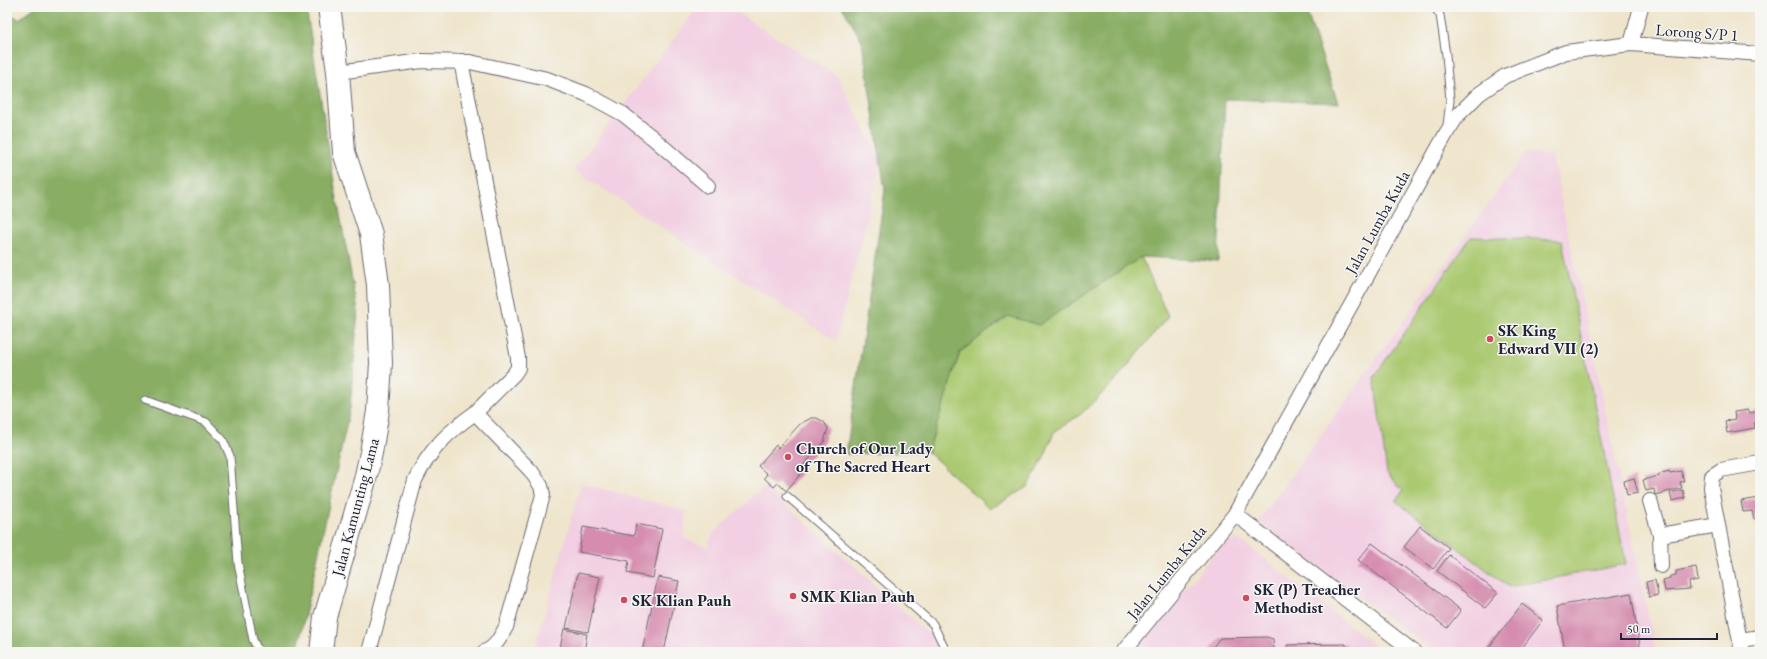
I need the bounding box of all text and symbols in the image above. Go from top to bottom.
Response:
street label: Lorong S/P 1 [1655,19,1739,46]
street label: Jalan Lumba Kuda [1339,166,1415,279]
place label: SK King Edward VII (2) [1498,320,1599,359]
marker: SK King Edward VII (2) [1485,334,1495,344]
street label: Jalan Kamunting Lama [326,435,384,581]
place label: Church of Our Lady of The Sacred Heart [796,438,933,477]
marker: Church of Our Lady of The Sacred Heart [783,452,793,462]
street label: Jalan Lumba Kuda [1121,520,1211,625]
place label: SK (P) Treacher Methodist [1254,579,1360,618]
place label: SMK Klian Pauh [801,586,915,607]
place label: SK Klian Pauh [632,590,731,611]
marker: SMK Klian Pauh [788,591,798,601]
marker: SK (P) Treacher Methodist [1241,593,1251,603]
marker: SK Klian Pauh [619,595,629,605]
scale bar [1621,615,1717,641]
text: 50 m [1627,621,1651,637]

